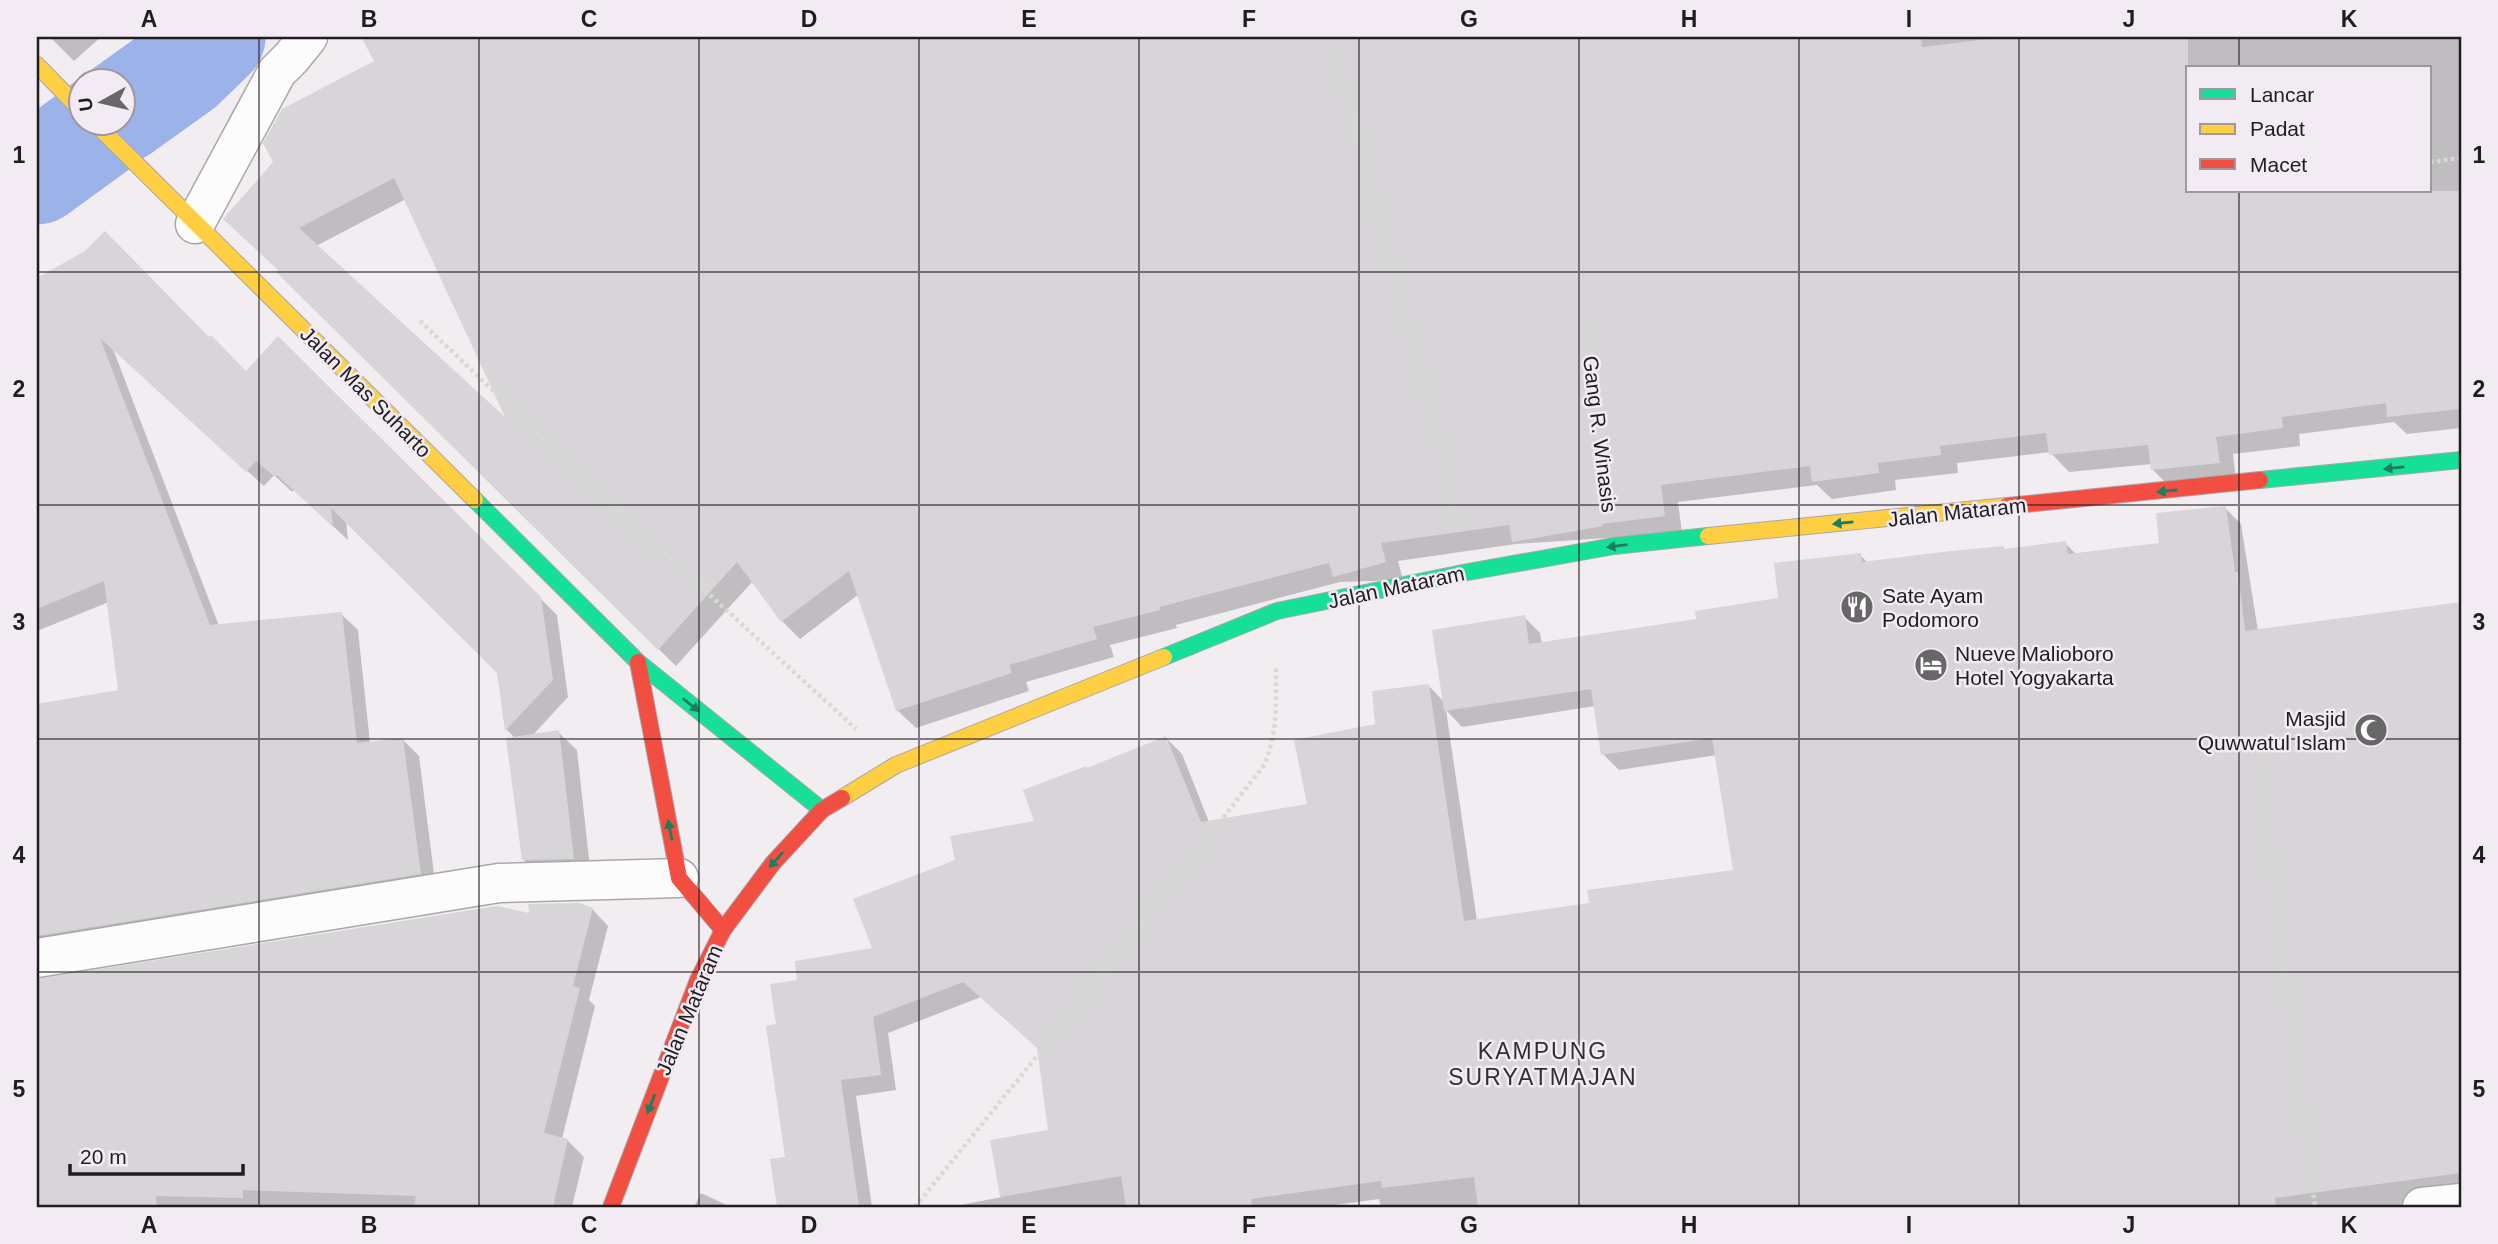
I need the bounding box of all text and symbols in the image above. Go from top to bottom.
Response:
text: A [141,6,157,32]
text: B [361,6,377,32]
text: C [581,6,597,32]
text: D [801,6,817,32]
text: E [1021,6,1037,32]
text: F [1242,6,1256,32]
text: G [1460,6,1478,32]
text: H [1681,6,1697,32]
text: I [1906,6,1912,32]
text: J [2123,6,2135,32]
text: K [2341,6,2358,32]
north arrow [66,66,136,136]
legend [2186,66,2432,192]
text: Lancar [2250,83,2314,106]
text: U [74,96,97,113]
text: Padat [2250,117,2305,140]
text: 1 [13,142,26,168]
text: 1 [2473,142,2486,168]
text: Macet [2250,153,2307,176]
street label: Jalan Mas Suharto [296,322,436,462]
street label: Gang R. Winasis [1579,354,1621,514]
text: 2 [13,376,25,402]
text: 2 [2473,376,2485,402]
one-way arrow [2382,463,2404,474]
one-way arrow [2156,486,2178,497]
street label: Jalan Mataram [1887,493,2027,531]
one-way arrow [1832,518,1854,529]
one-way arrow [1606,541,1628,552]
street label: Jalan Mataram [1326,561,1466,613]
place label: Sate Ayam Podomoro [1882,584,1983,631]
restaurant icon: Sate Ayam Podomoro [1838,588,1876,626]
text: 3 [13,609,25,635]
text: 3 [2473,609,2485,635]
place label: Nueve Malioboro Hotel Yogyakarta [1955,642,2114,689]
hotel icon: Nueve Malioboro Hotel Yogyakarta [1912,646,1950,684]
one-way arrow [683,697,700,712]
place label: Masjid Quwwatul Islam [2198,707,2346,754]
mosque icon: Masjid Quwwatul Islam [2352,711,2390,749]
one-way arrow [664,819,675,841]
text: 4 [13,842,26,868]
text: 4 [2473,842,2486,868]
one-way arrow [769,852,784,869]
street label: Jalan Mataram [651,942,727,1078]
district label: KAMPUNG SURYATMAJAN [1448,1038,1638,1090]
text: 5 [13,1076,26,1102]
text: 5 [2473,1076,2486,1102]
one-way arrow [645,1094,656,1115]
scale bar [70,1132,243,1176]
text: 20 m [80,1145,127,1168]
text: A [141,1212,157,1238]
text: B [361,1212,377,1238]
text: C [581,1212,597,1238]
text: D [801,1212,817,1238]
text: E [1021,1212,1037,1238]
text: F [1242,1212,1256,1238]
text: G [1460,1212,1478,1238]
text: H [1681,1212,1697,1238]
text: I [1906,1212,1912,1238]
text: J [2123,1212,2135,1238]
text: K [2341,1212,2358,1238]

